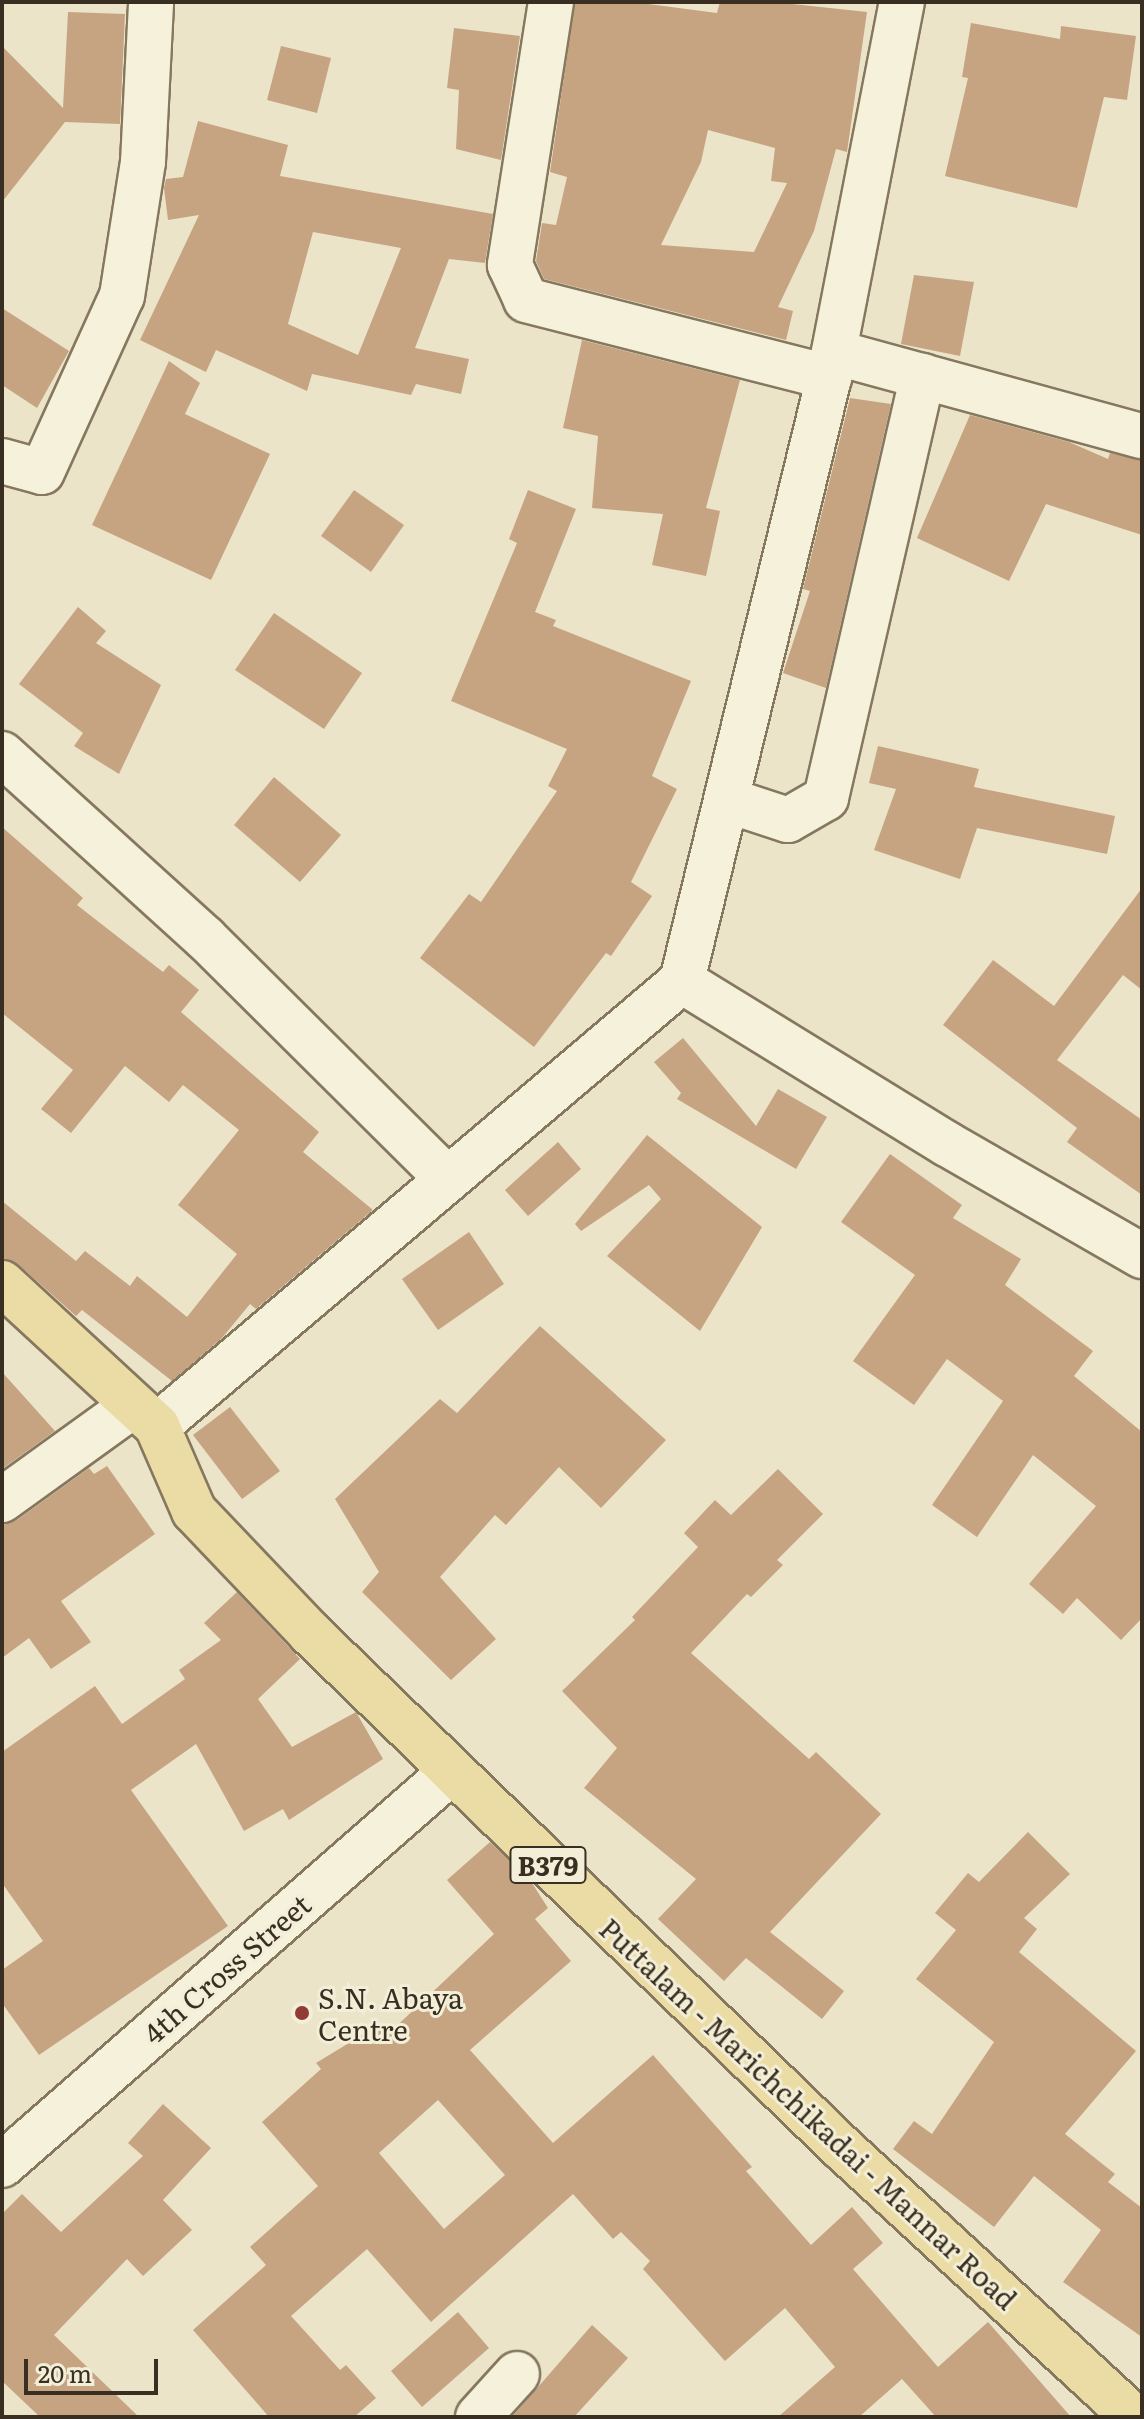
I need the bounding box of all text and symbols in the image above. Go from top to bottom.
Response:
road number: B379 [508,1843,588,1887]
street label: 4th Cross Street [136,1886,316,2050]
street label: Puttalam - Marichchikadai - Mannar Road [594,1911,1024,2315]
place label: S.N. Abaya Centre [318,1980,463,2046]
marker: S.N. Abaya Centre [293,2004,311,2022]
scale bar [28,2343,162,2393]
text: 20 m [38,2355,92,2390]

